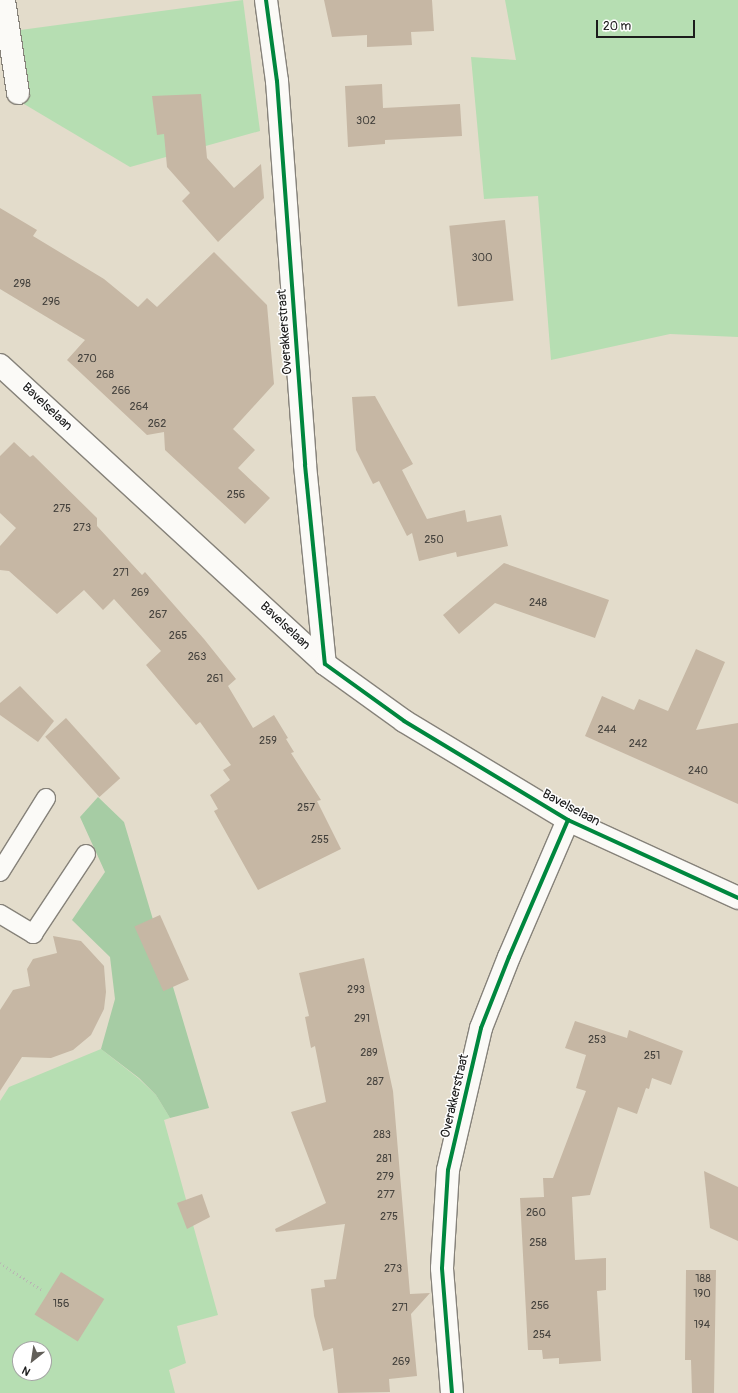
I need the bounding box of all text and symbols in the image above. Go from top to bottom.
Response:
scale bar [598,12,697,38]
text: 20 m [603,19,631,34]
house number: 302 [356,114,376,128]
house number: 300 [471,251,493,265]
house number: 298 [13,277,31,291]
street label: Overakkerstraat [274,289,296,375]
house number: 296 [42,295,60,309]
house number: 270 [77,352,97,366]
house number: 268 [96,368,114,382]
street label: Bavelselaan [19,380,75,434]
house number: 266 [112,384,130,398]
house number: 264 [130,400,148,414]
house number: 262 [148,417,166,431]
house number: 256 [227,488,245,502]
house number: 275 [53,502,71,516]
house number: 273 [73,521,91,535]
house number: 250 [424,533,444,547]
house number: 271 [113,566,129,580]
house number: 269 [131,586,149,600]
house number: 248 [529,596,547,610]
street label: Bavelselaan [257,599,313,653]
house number: 267 [149,608,167,622]
house number: 265 [169,629,187,643]
house number: 263 [188,650,206,664]
house number: 261 [207,672,223,686]
house number: 244 [598,723,616,737]
house number: 259 [259,734,277,748]
house number: 242 [629,737,647,751]
house number: 240 [688,764,708,778]
street label: Bavelselaan [539,786,603,830]
house number: 257 [297,801,315,815]
house number: 255 [311,833,329,847]
house number: 293 [347,983,365,997]
house number: 291 [354,1012,370,1026]
house number: 253 [588,1033,606,1047]
house number: 289 [360,1046,378,1060]
house number: 251 [644,1049,660,1063]
street label: Overakkerstraat [438,1052,472,1140]
house number: 287 [366,1075,384,1089]
house number: 283 [373,1128,391,1142]
house number: 281 [376,1152,392,1166]
house number: 279 [376,1170,394,1184]
house number: 277 [377,1188,395,1202]
house number: 260 [526,1206,546,1220]
house number: 275 [380,1210,398,1224]
house number: 258 [529,1236,547,1250]
house number: 273 [384,1262,402,1276]
house number: 188 [695,1272,711,1286]
house number: 190 [693,1287,711,1301]
house number: 156 [53,1297,69,1311]
house number: 256 [531,1299,549,1313]
house number: 271 [392,1301,408,1315]
house number: 194 [694,1318,710,1332]
house number: 254 [533,1328,551,1342]
north arrow [12,1341,52,1381]
house number: 269 [392,1355,410,1369]
text: N [20,1363,33,1378]

